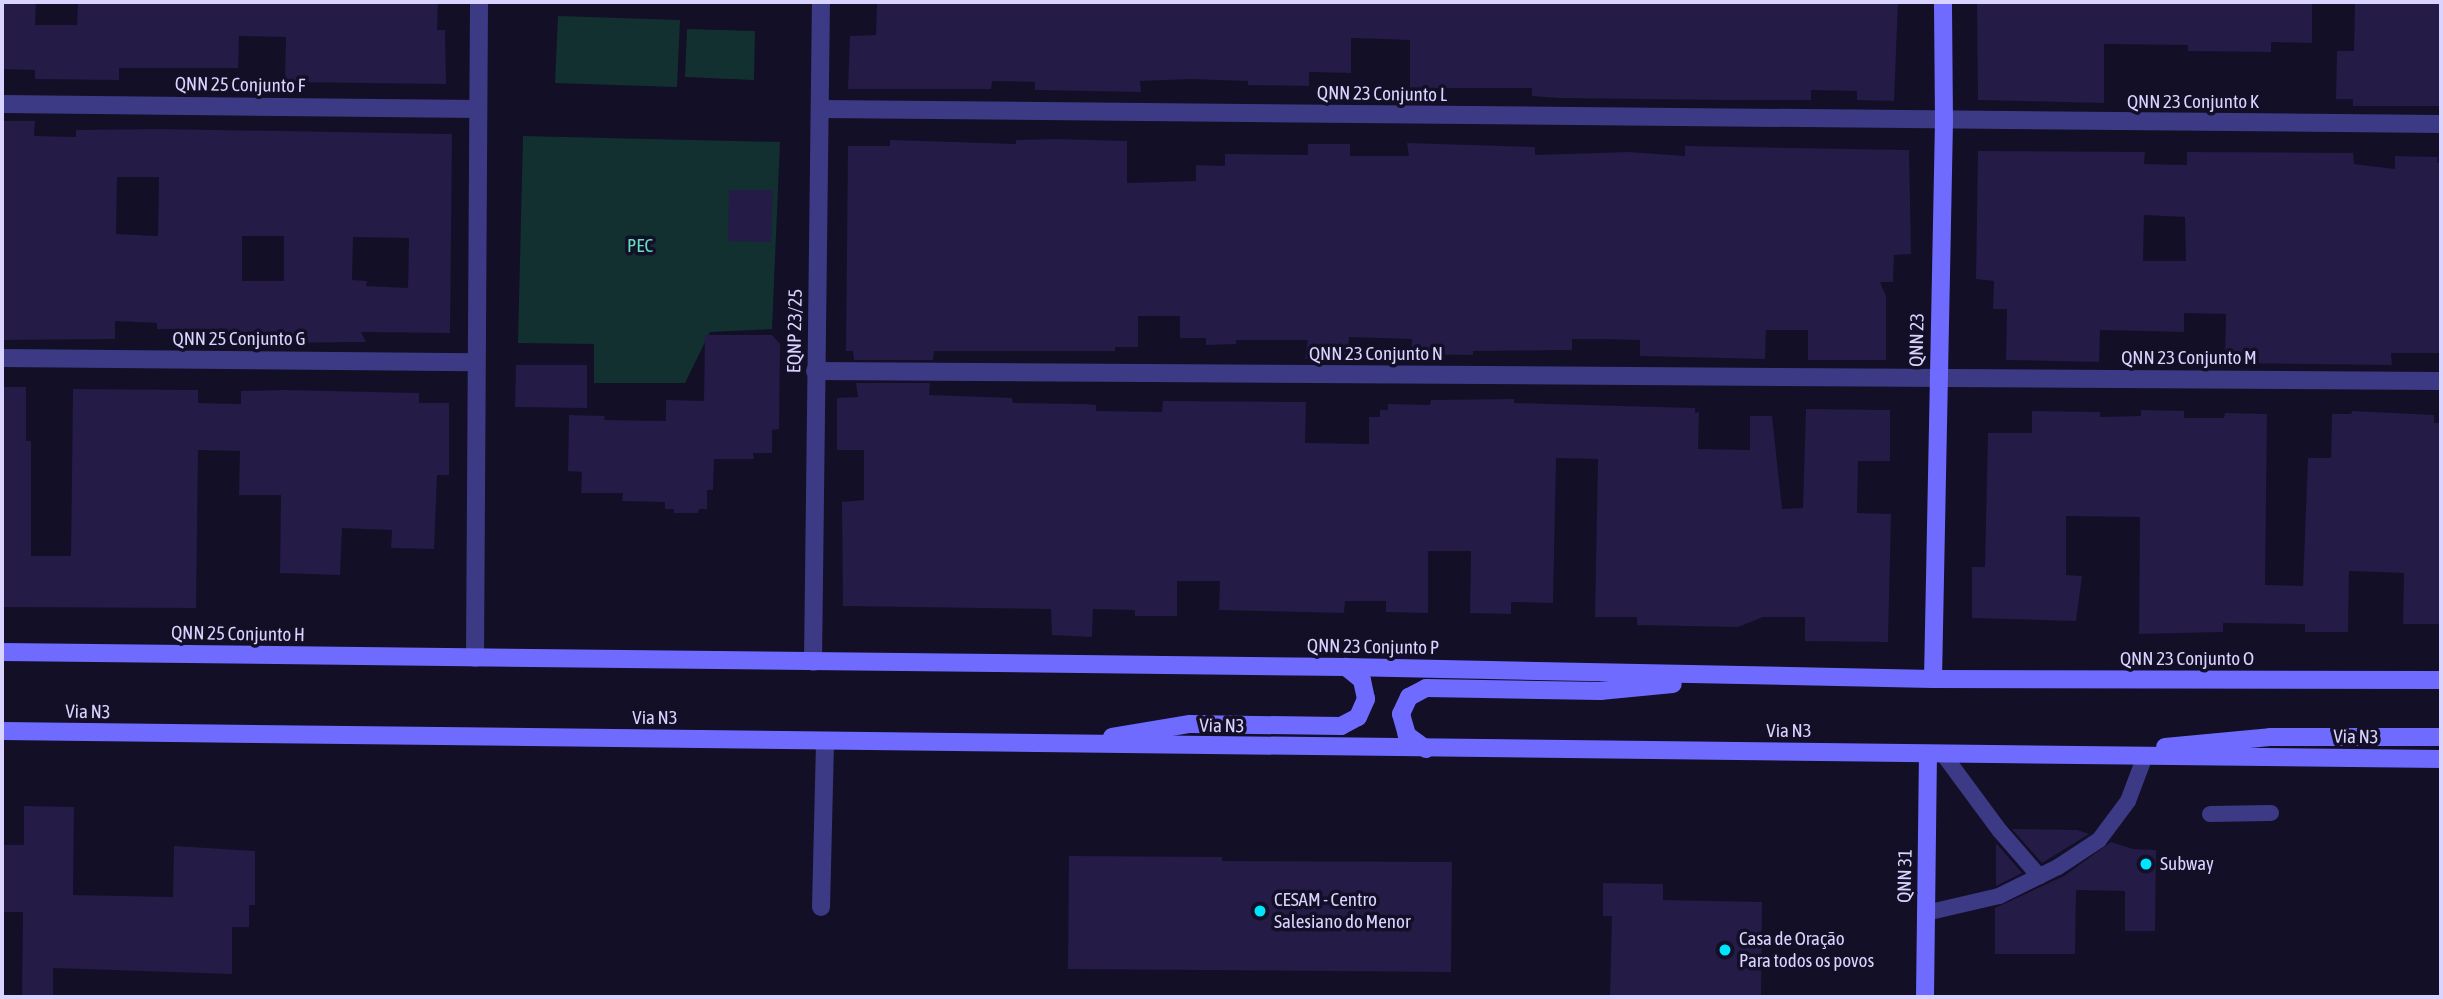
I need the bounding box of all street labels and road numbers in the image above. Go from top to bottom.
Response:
street label: QNN 25 Conjunto F [175,72,305,98]
street label: QNN 23 Conjunto L [1317,81,1447,107]
street label: QNN 23 Conjunto K [2127,91,2259,113]
street label: EQNP 23/25 [783,289,807,373]
street label: QNN 23 [1905,313,1929,367]
street label: QNN 25 Conjunto G [173,328,305,350]
street label: QNN 23 Conjunto N [1309,343,1443,365]
street label: QNN 23 Conjunto M [2121,347,2257,369]
street label: QNN 25 Conjunto H [171,621,305,647]
street label: QNN 23 Conjunto P [1307,634,1439,660]
street label: QNN 23 Conjunto O [2120,648,2254,670]
street label: Via N3 [65,700,111,724]
street label: Via N3 [632,707,678,729]
street label: Via N3 [1199,714,1245,738]
street label: Via N3 [1766,720,1812,742]
street label: Via N3 [2333,725,2379,749]
street label: QNN 31 [1893,849,1917,903]

